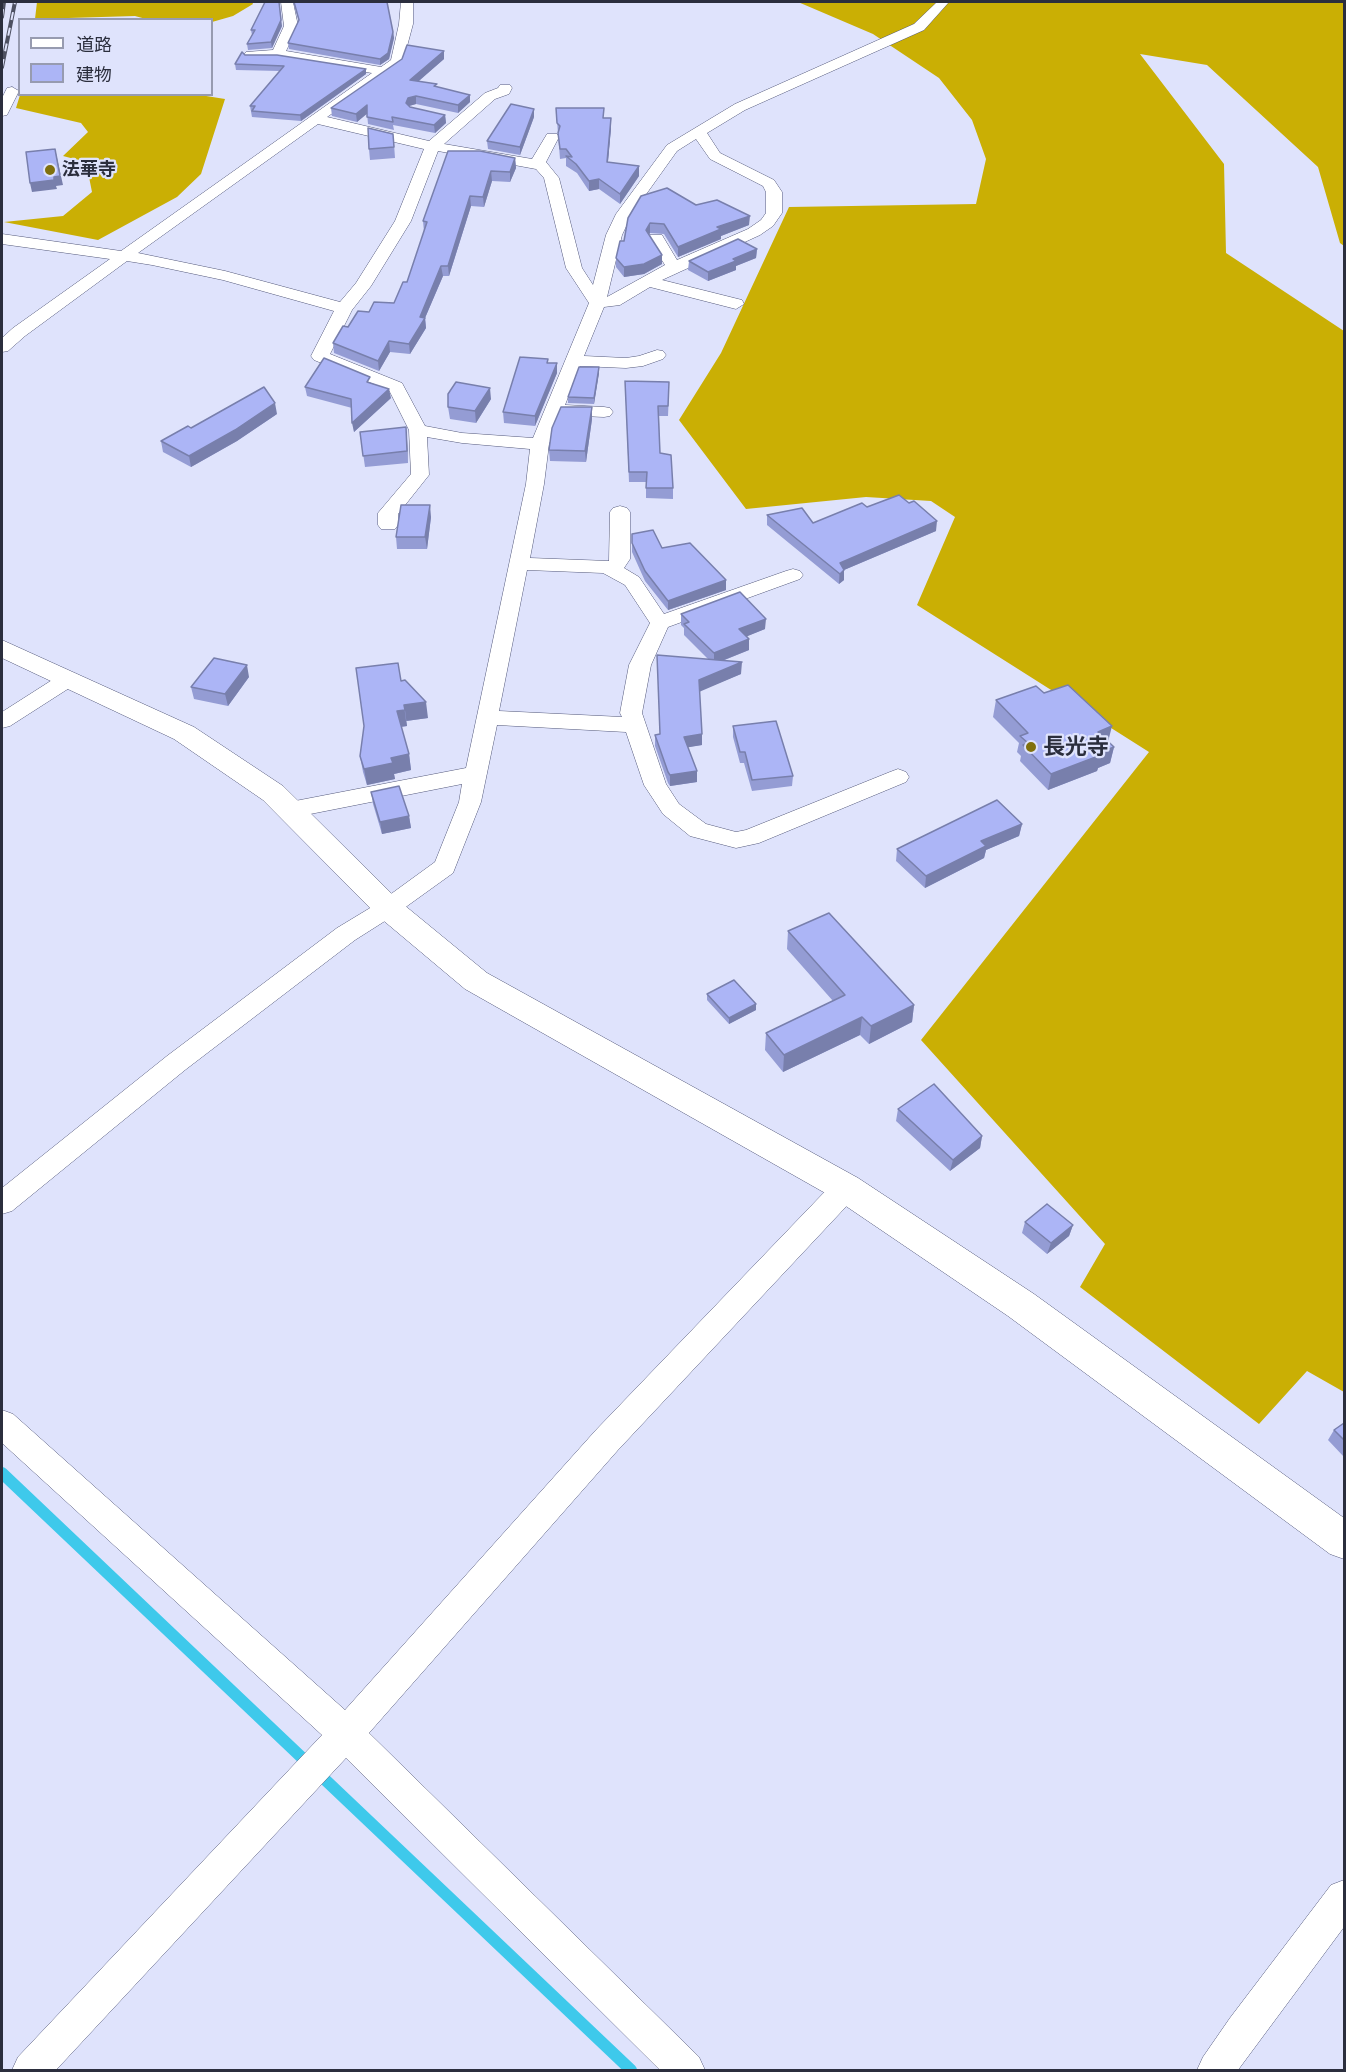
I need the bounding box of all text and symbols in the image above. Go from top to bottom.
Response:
legend [18,18,213,96]
text: 道路 [76,37,112,55]
text: 建物 [76,67,112,85]
place label: 法華寺 [62,159,116,181]
marker: 法華寺 [43,163,57,177]
place label: 長光寺 [1043,734,1109,760]
marker: 長光寺 [1024,740,1038,754]

